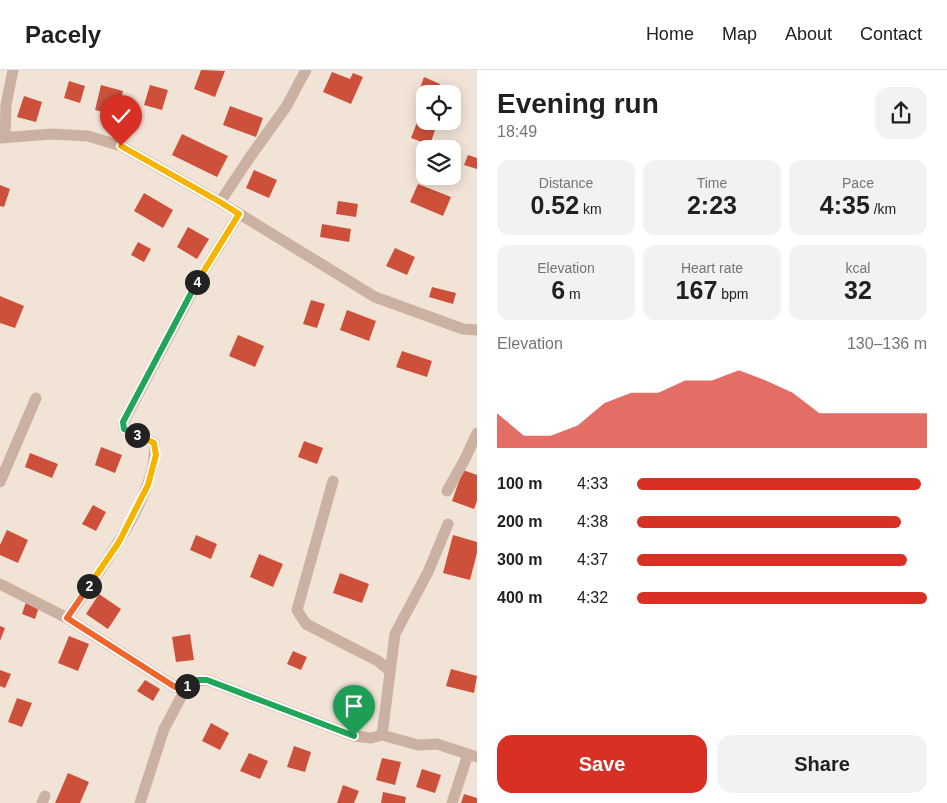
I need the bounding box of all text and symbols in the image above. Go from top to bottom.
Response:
text: Pacely [25,21,101,48]
text: Home [646,24,694,44]
text: Map [722,24,757,44]
text: About [785,24,832,44]
text: Contact [860,24,922,44]
map controls [416,85,461,185]
button: locate [416,85,461,130]
button: share [875,87,927,139]
text: Evening run [497,88,659,119]
pin [100,95,142,146]
icon: check [107,102,135,130]
text: 18:49 [497,123,537,140]
button: layers [416,140,461,185]
text: Distance [539,175,593,191]
text: Time [697,175,727,191]
text: Pace [842,175,874,191]
text: 0.52 [530,191,579,219]
text: 2:23 [687,191,737,219]
text: 4:35 [820,191,870,219]
text: km [579,201,602,217]
text: /km [870,201,896,217]
text: Elevation [537,260,595,276]
text: Heart rate [681,260,743,276]
text: kcal [846,260,870,276]
pin: 4 [184,270,210,294]
text: 4 [194,274,201,290]
text: 6 [551,276,565,304]
text: 167 [676,276,717,304]
text: 32 [844,276,872,304]
text: m [565,286,581,302]
text: bpm [717,286,748,302]
text: Elevation [497,335,563,352]
text: 130–136 m [847,335,927,352]
pin: 3 [124,422,150,448]
text: 3 [134,427,141,443]
text: 100 m [497,475,542,492]
text: 4:33 [577,475,608,492]
text: 200 m [497,513,542,530]
text: 4:38 [577,513,608,530]
text: 300 m [497,551,542,568]
text: 4:37 [577,551,608,568]
pin: 2 [76,574,102,598]
text: 2 [86,578,93,594]
text: 400 m [497,589,542,606]
text: 4:32 [577,589,608,606]
pin: 1 [174,674,200,698]
text: 1 [184,678,191,694]
pin [333,685,375,736]
icon: arrive [340,692,368,720]
button: Save [497,735,707,793]
button: Share [717,735,927,793]

